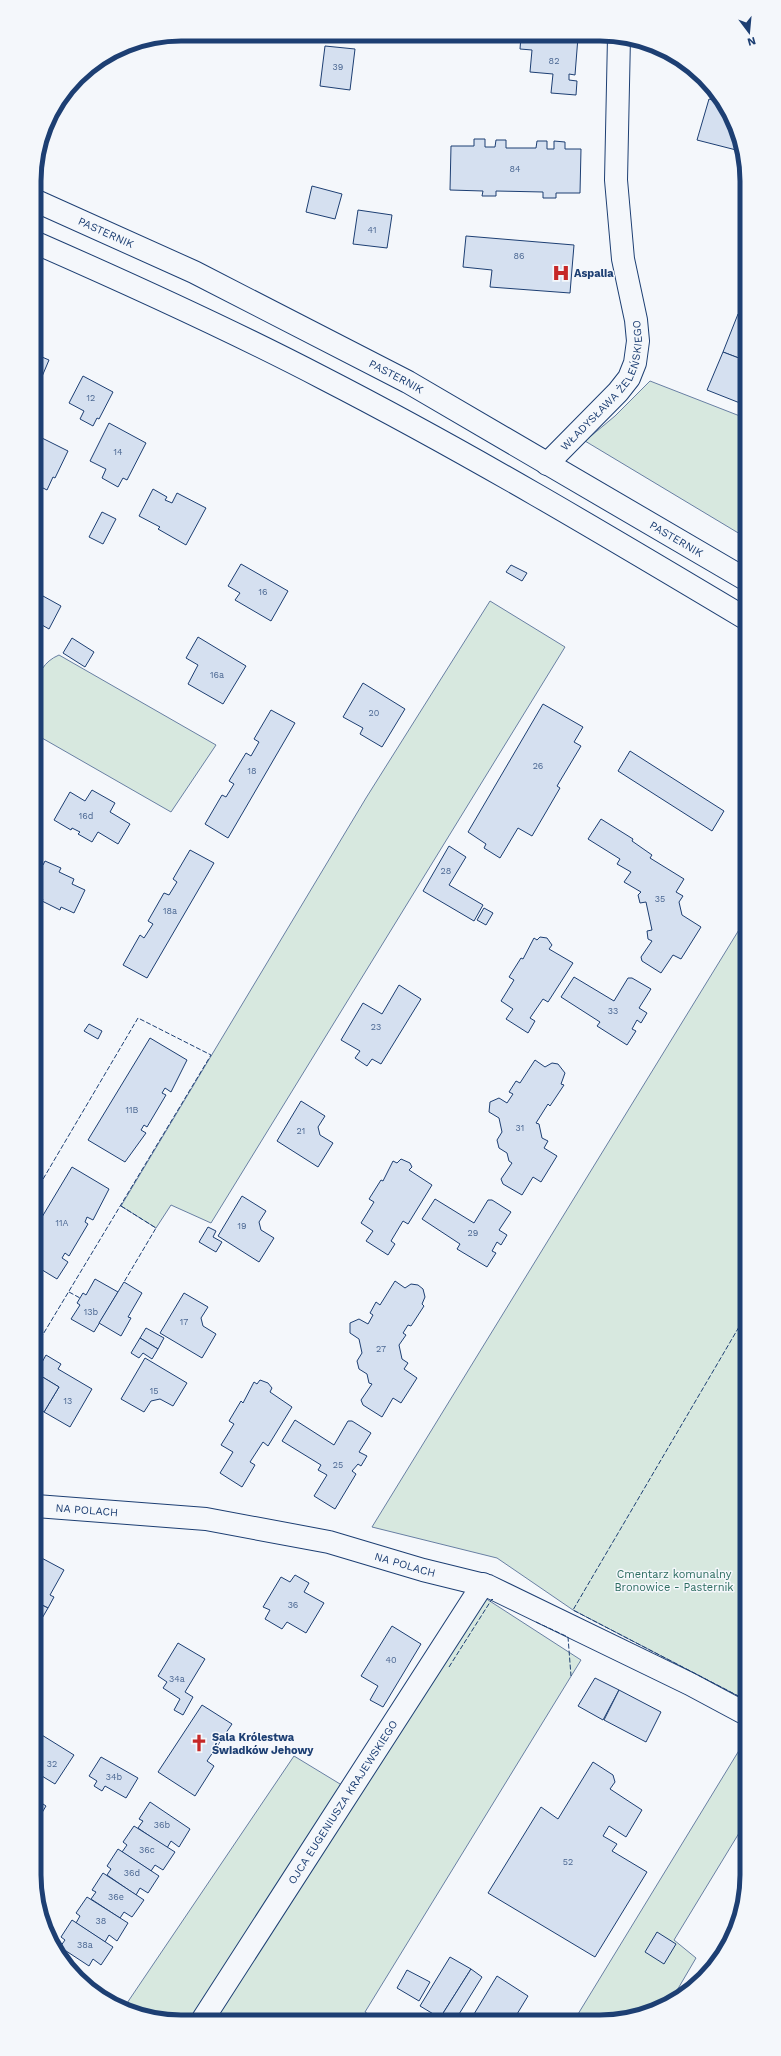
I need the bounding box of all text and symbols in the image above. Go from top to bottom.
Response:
north arrow [729,12,769,52]
text: N [746,34,757,49]
house number: 82 [549,56,559,66]
house number: 39 [333,62,343,72]
house number: 84 [509,164,521,174]
street label: PASTERNIK [76,214,136,251]
house number: 41 [368,225,376,235]
house number: 86 [513,251,525,261]
hospital icon: Aspalia [551,263,571,283]
place label: Aspalia [574,267,614,280]
street label: WŁADYSŁAWA ŻELEŃSKIEGO [558,320,645,453]
street label: PASTERNIK [367,357,426,396]
house number: 12 [87,393,95,403]
house number: 14 [113,447,123,457]
street label: PASTERNIK [647,518,705,560]
house number: 16 [259,587,267,597]
house number: 16a [210,670,224,680]
house number: 20 [369,708,380,718]
house number: 26 [533,761,543,771]
house number: 18 [247,766,257,776]
house number: 16d [79,811,93,821]
house number: 28 [441,866,451,876]
house number: 35 [655,894,665,904]
house number: 18a [163,906,177,916]
house number: 33 [608,1006,618,1016]
house number: 23 [371,1022,381,1032]
house number: 11B [126,1105,139,1115]
house number: 31 [516,1123,524,1133]
house number: 21 [297,1126,305,1136]
house number: 11A [56,1218,69,1228]
house number: 19 [237,1221,247,1231]
house number: 29 [468,1228,478,1238]
house number: 13b [84,1307,99,1317]
house number: 17 [180,1317,188,1327]
house number: 27 [376,1344,386,1354]
house number: 15 [150,1386,158,1396]
house number: 13 [64,1396,72,1406]
house number: 25 [333,1460,343,1470]
street label: NA POLACH [55,1501,119,1519]
street label: NA POLACH [373,1549,437,1579]
park label: Cmentarz komunalny Bronowice - Pasternik [614,1568,734,1594]
house number: 36 [288,1600,298,1610]
house number: 40 [385,1655,397,1665]
house number: 34a [169,1674,185,1684]
street label: OJCA EUGENIUSZA KRAJEWSKIEGO [285,1718,400,1886]
place label: Sala Królestwa Świadków Jehowy [212,1731,314,1757]
church icon: Sala Królestwa Świadków Jehowy [189,1733,209,1753]
house number: 32 [47,1759,57,1769]
house number: 34b [106,1772,123,1782]
house number: 36b [154,1820,171,1830]
house number: 36c [139,1845,155,1855]
house number: 52 [563,1857,573,1867]
house number: 36d [124,1868,140,1878]
house number: 36e [108,1892,124,1902]
house number: 38 [96,1916,106,1926]
house number: 38a [77,1940,93,1950]

